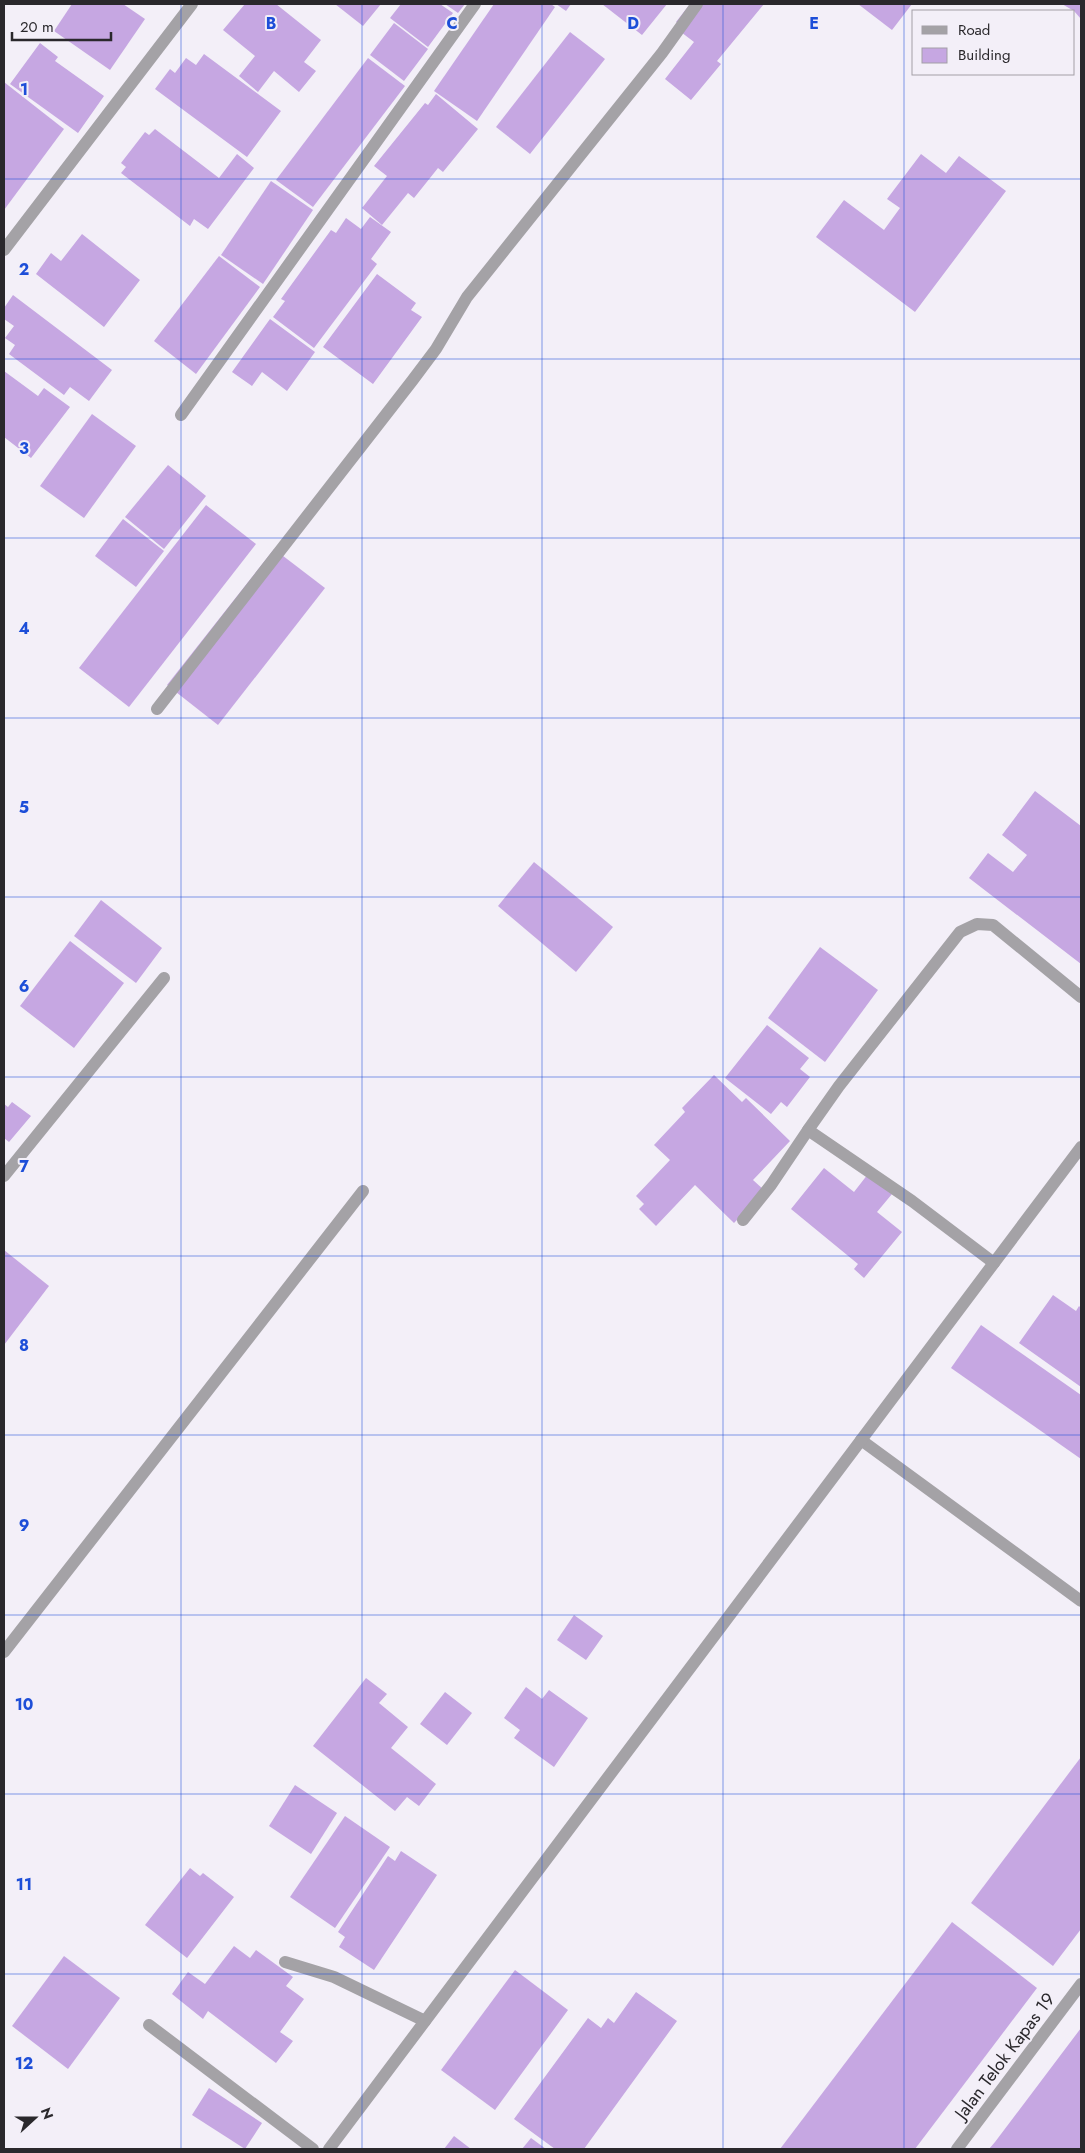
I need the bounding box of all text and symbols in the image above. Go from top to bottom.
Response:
scale bar [12,10,111,42]
legend [912,10,1075,75]
text: B [266,12,276,35]
text: C [446,12,458,35]
text: D [627,12,639,35]
text: E [809,12,819,35]
text: 20 m [20,16,54,38]
text: Road [958,19,990,41]
text: Building [958,44,1010,66]
text: 1 [20,78,28,101]
text: 2 [19,258,29,281]
text: 3 [19,437,29,460]
text: 4 [18,617,30,640]
text: 5 [19,796,29,819]
text: 6 [19,975,29,998]
text: 7 [19,1155,29,1178]
text: 8 [19,1334,29,1357]
text: 9 [19,1514,29,1537]
text: 10 [15,1693,33,1716]
text: 11 [16,1873,32,1896]
street label: Jalan Telok Kapas 19 [947,1987,1061,2126]
text: 12 [15,2052,33,2075]
north arrow [10,2093,60,2143]
text: N [36,2105,58,2122]

